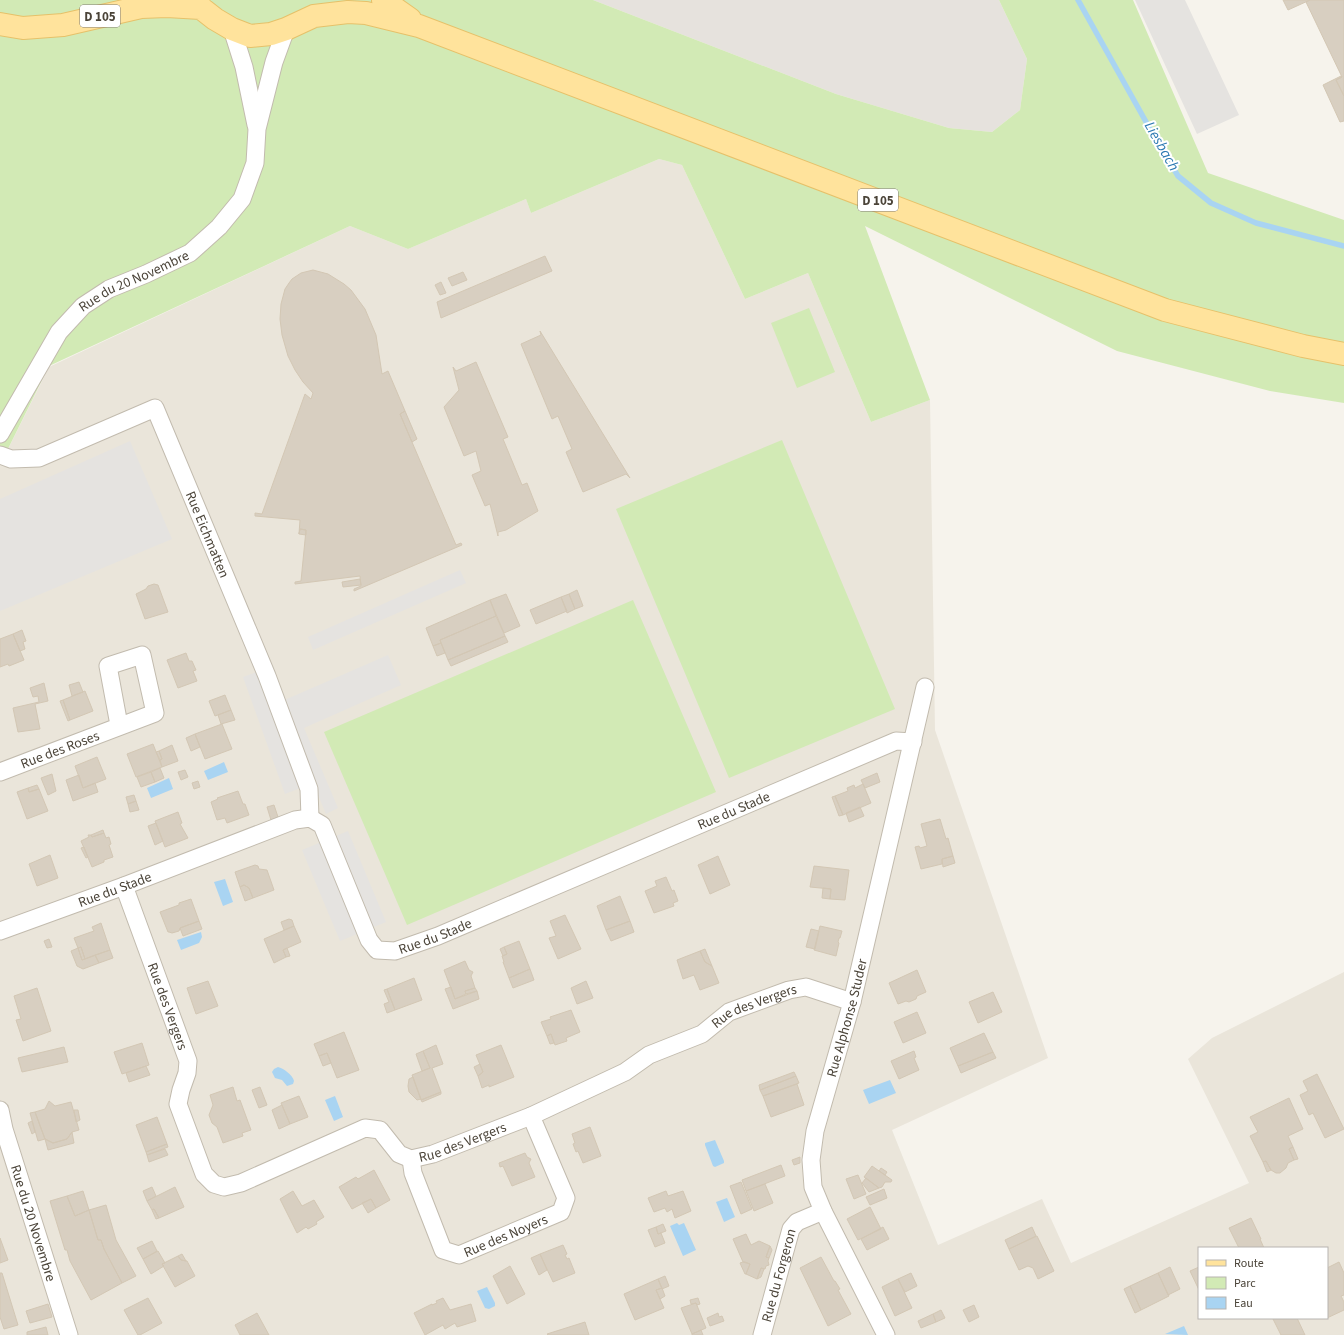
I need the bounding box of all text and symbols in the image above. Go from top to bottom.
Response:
road number: D 105 [80,5,120,27]
water label: Liesbach [1139,118,1184,175]
road number: D 105 [858,189,898,211]
street label: Rue du 20 Novembre [75,246,193,317]
street label: Rue Eichmatten [180,488,234,581]
street label: Rue des Roses [18,726,103,774]
street label: Rue du Stade [695,787,773,835]
street label: Rue du Stade [75,867,155,913]
street label: Rue du Stade [396,914,475,960]
street label: Rue Alphonse Studer [822,957,873,1080]
street label: Rue des Vergers [142,960,192,1053]
street label: Rue des Vergers [707,980,798,1033]
street label: Rue des Vergers [417,1118,509,1168]
street label: Rue du 20 Novembre [5,1162,61,1284]
street label: Rue des Noyers [461,1210,551,1263]
street label: Rue du Forgeron [757,1226,802,1325]
legend [1198,1247,1328,1319]
text: Route [1234,1255,1264,1272]
text: Parc [1234,1275,1256,1292]
text: Eau [1234,1295,1253,1312]

